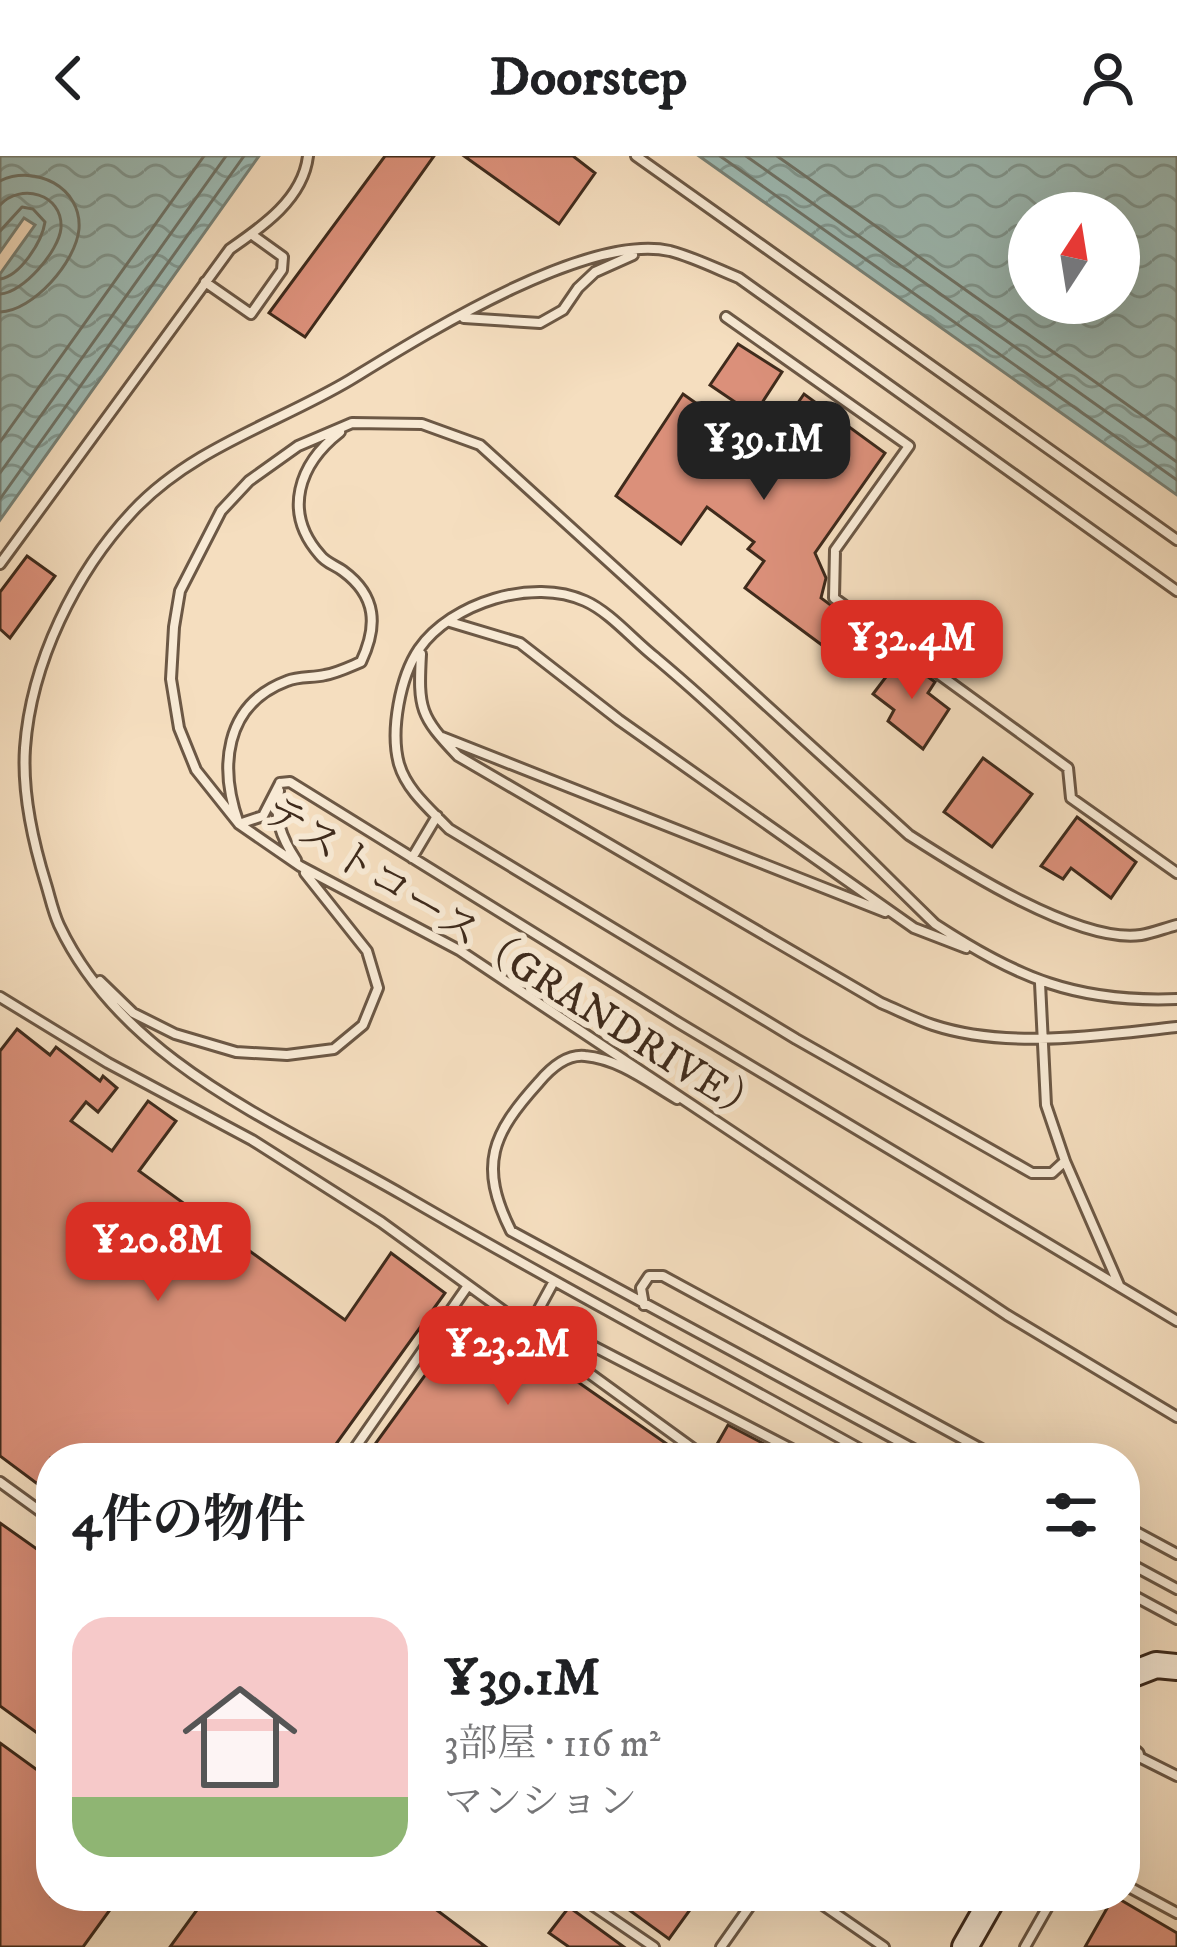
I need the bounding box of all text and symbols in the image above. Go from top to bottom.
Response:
icon: back [36,45,102,111]
text: Doorstep [490,45,687,112]
icon: person [1075,45,1141,111]
north arrow [1008,192,1140,324]
map controls [1008,192,1140,324]
pin: ¥39.1M [666,401,862,503]
text: ¥39.1M [704,415,824,464]
pin: ¥32.4M [814,600,1010,702]
text: ¥32.4M [848,614,976,663]
street label: テストコース（GRANDRIVE） [253,785,774,1138]
pin: ¥20.8M [60,1202,256,1304]
text: ¥20.8M [93,1216,223,1265]
pin: ¥23.2M [410,1306,606,1408]
text: ¥23.2M [446,1320,570,1369]
icon: filters [1038,1482,1104,1548]
text: 4件の物件 [72,1489,305,1553]
text: ¥39.1M [444,1647,600,1711]
icon: home [168,1665,312,1809]
text: 3部屋 · 116 m² [444,1720,661,1769]
text: マンション [444,1778,637,1827]

